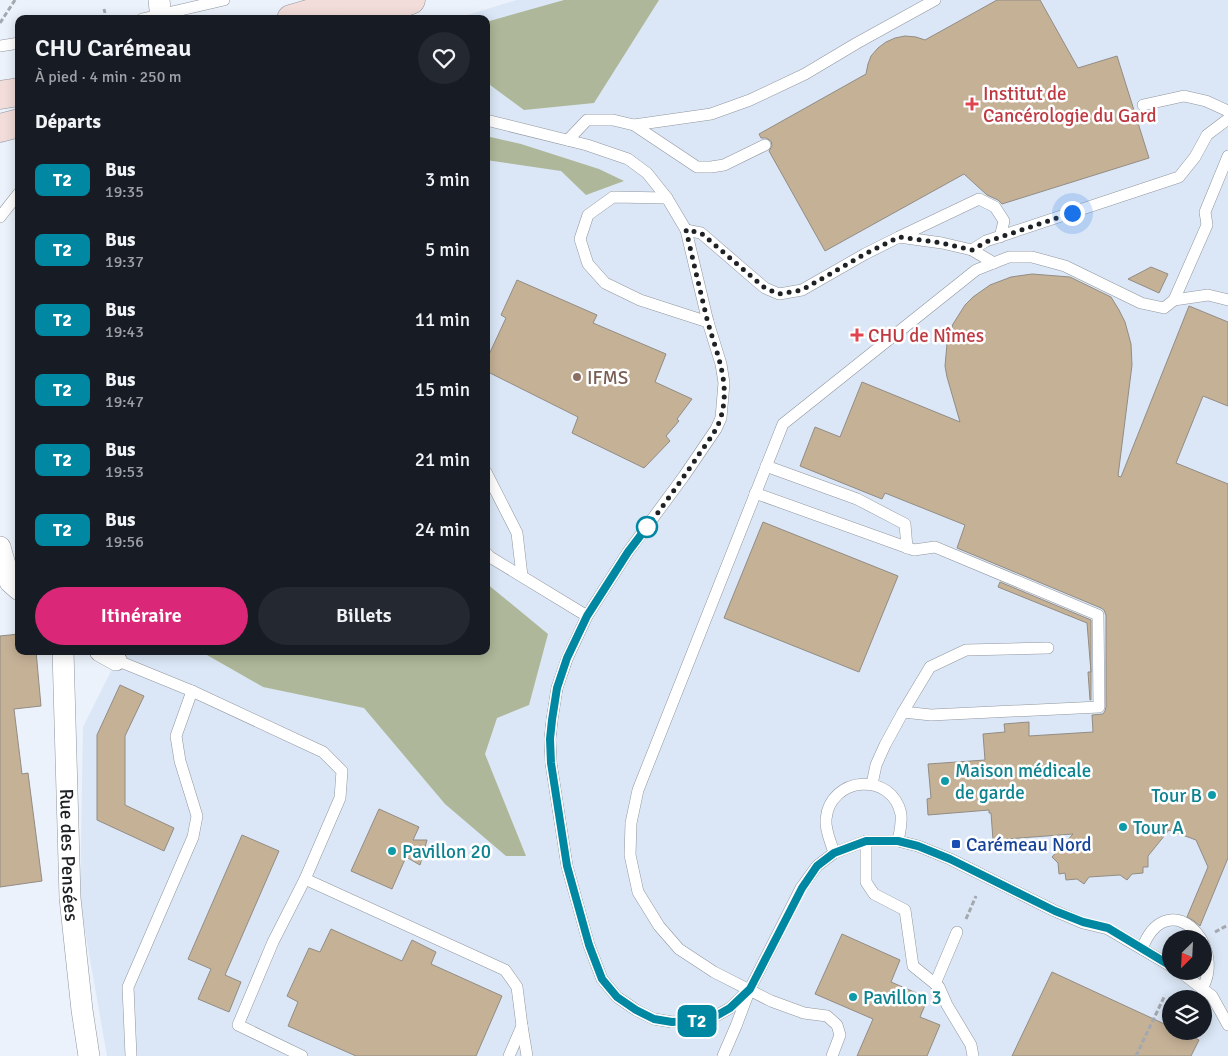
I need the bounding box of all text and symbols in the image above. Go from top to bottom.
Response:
button: heart [418,32,470,84]
text: CHU Carémeau [35,33,191,63]
text: À pied · 4 min · 250 m [35,67,182,87]
place label: Institut de Cancérologie du Gard [983,82,1157,128]
marker: Institut de Cancérologie du Gard [965,97,979,111]
text: Départs [35,110,101,134]
text: Bus [105,158,136,182]
text: 3 min [425,168,470,192]
text: T2 [53,169,72,191]
text: 19:35 [105,182,144,202]
your location [1060,201,1085,226]
text: Bus [105,228,136,252]
text: 5 min [425,238,470,262]
text: T2 [53,239,72,261]
text: 19:37 [105,252,144,272]
text: Bus [105,298,136,322]
text: 11 min [415,308,470,332]
text: T2 [53,309,72,331]
text: 19:43 [105,322,144,342]
place label: CHU de Nîmes [868,324,984,348]
marker: CHU de Nîmes [850,328,864,342]
place label: IFMS [587,366,628,390]
text: Bus [105,368,136,392]
marker: IFMS [571,371,583,383]
text: 15 min [415,378,470,402]
text: T2 [53,379,72,401]
text: 19:47 [105,392,144,412]
text: Bus [105,438,136,462]
text: 21 min [415,448,470,472]
text: T2 [53,449,72,471]
text: 19:53 [105,462,144,482]
text: Bus [105,508,136,532]
unlabelled marker [636,516,658,538]
text: 24 min [415,518,470,542]
text: T2 [53,519,72,541]
text: 19:56 [105,532,144,552]
button: Itinéraire [35,587,248,645]
button: Billets [258,587,470,645]
place label: Maison médicale de garde [955,759,1091,805]
marker: Maison médicale de garde [939,775,951,787]
place label: Tour B [1151,784,1202,808]
street label: Rue des Pensées [54,788,83,923]
marker: Tour B [1206,789,1218,801]
place label: Tour A [1133,816,1184,840]
marker: Tour A [1117,821,1129,833]
place label: Carémeau Nord [966,833,1092,857]
marker: Carémeau Nord [950,838,962,850]
place label: Pavillon 20 [402,840,491,864]
marker: Pavillon 20 [386,845,398,857]
north arrow [1162,930,1212,980]
map controls [1162,930,1212,1040]
place label: Pavillon 3 [863,986,942,1010]
button: layers [1162,990,1212,1040]
marker: Pavillon 3 [847,991,859,1003]
line badge: T2 [674,1005,720,1037]
text: T2 [688,1010,706,1032]

